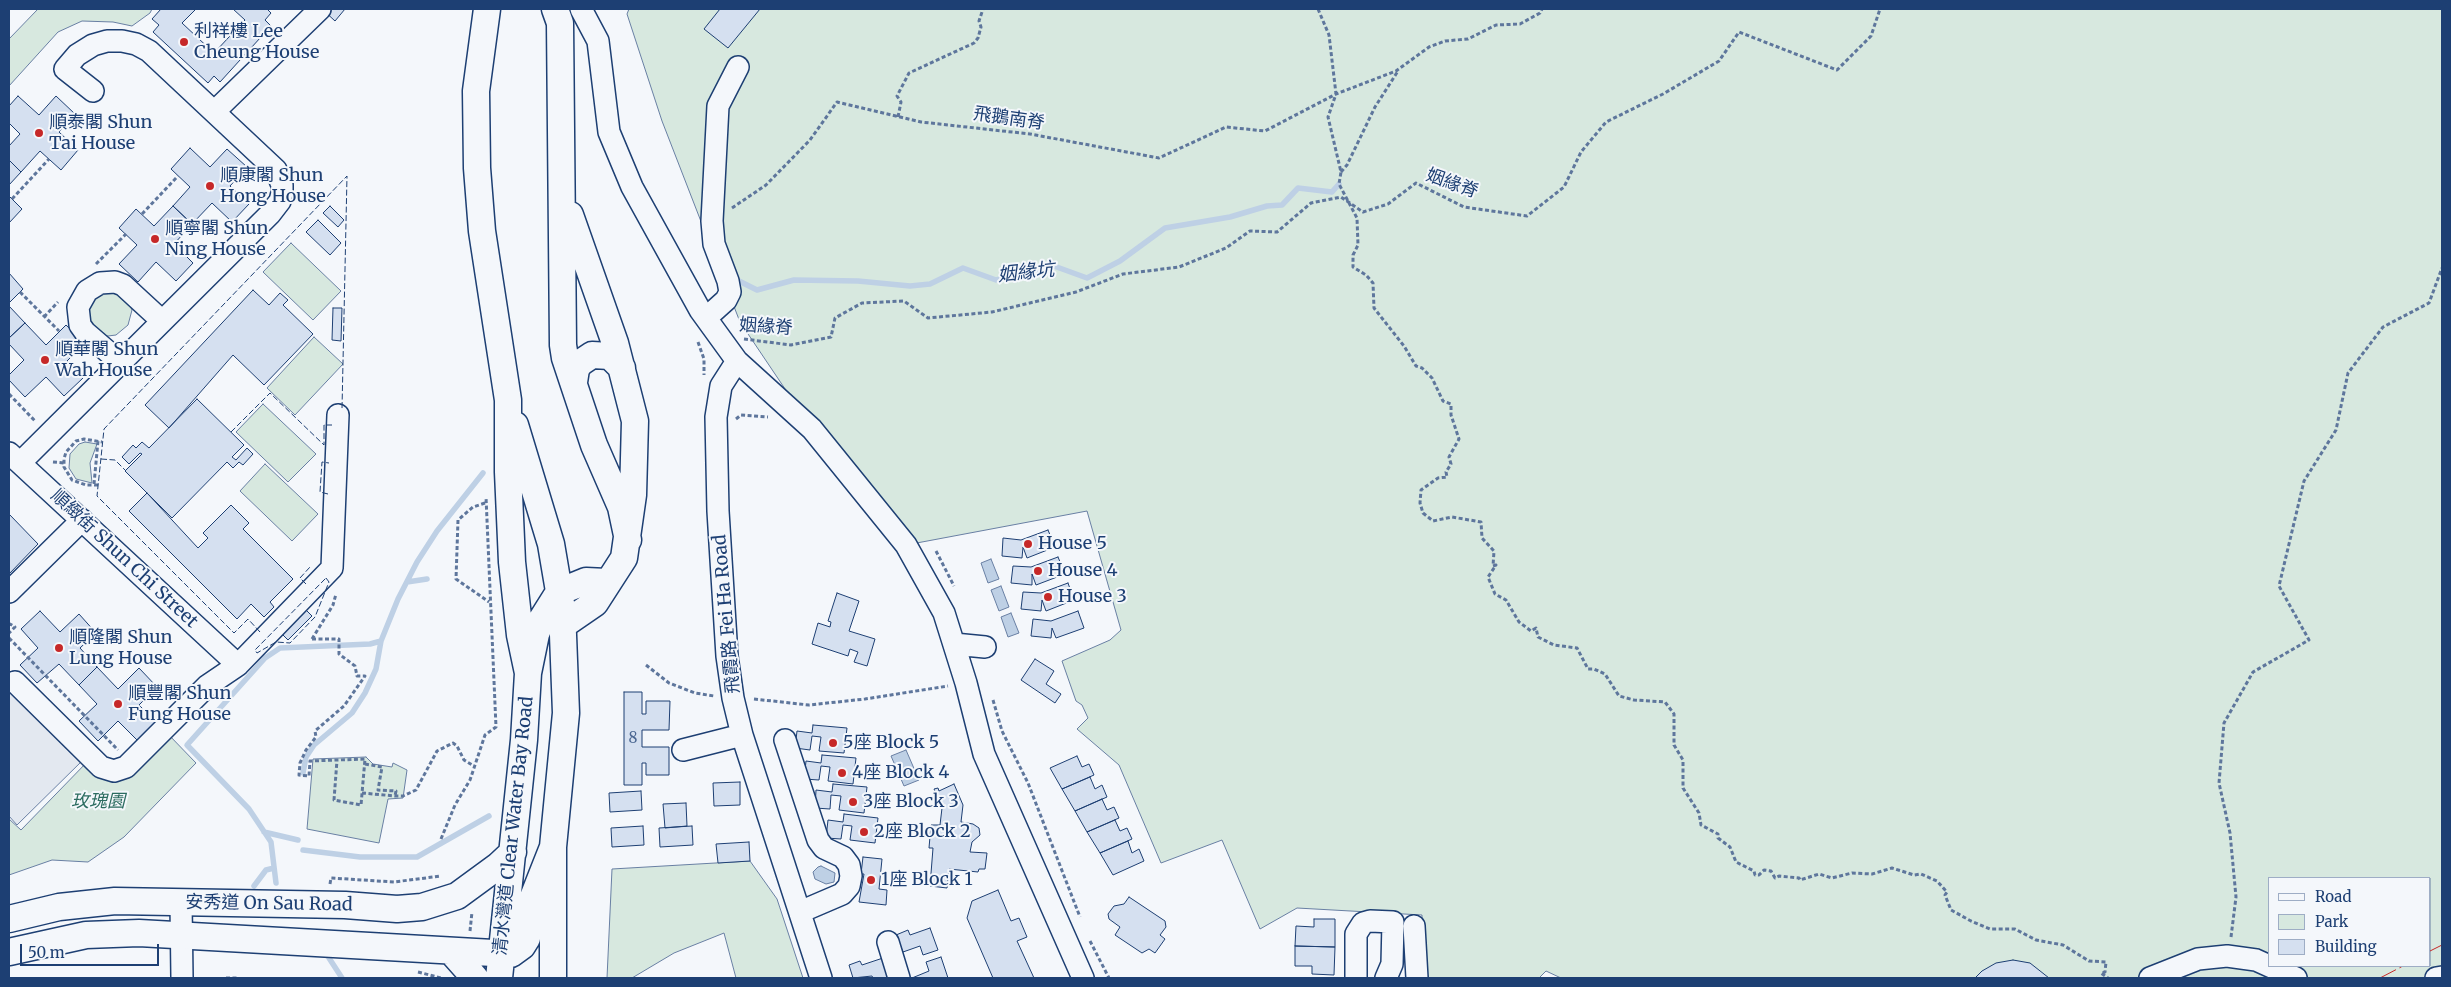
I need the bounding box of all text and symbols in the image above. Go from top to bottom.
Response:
place label: 利祥樓 Lee Cheung House [194,21,319,64]
marker: 利祥樓 Lee Cheung House [178,36,190,48]
street label: 飛鵝南脊 [972,103,1046,135]
place label: 順泰閣 Shun Tai House [49,112,152,154]
marker: 順泰閣 Shun Tai House [33,127,45,139]
place label: 順康閣 Shun Hong House [220,165,326,208]
street label: 姻緣脊 [1423,165,1481,203]
marker: 順康閣 Shun Hong House [204,180,216,192]
place label: 順寧閣 Shun Ning House [165,218,268,260]
marker: 順寧閣 Shun Ning House [149,233,161,245]
water label: 姻緣坑 [996,259,1056,287]
street label: 姻緣脊 [738,314,794,340]
place label: 順華閣 Shun Wah House [55,339,158,382]
marker: 順華閣 Shun Wah House [39,354,51,366]
street label: 順緻街 Shun Chi Street [46,485,202,633]
street label: 飛霞路 Fei Ha Road [709,533,745,695]
place label: House 5 [1038,533,1107,555]
marker: House 5 [1022,538,1034,550]
place label: House 4 [1048,560,1118,582]
marker: House 4 [1032,565,1044,577]
place label: House 3 [1058,586,1127,608]
marker: House 3 [1042,591,1054,603]
place label: 順隆閣 Shun Lung House [69,627,172,670]
marker: 順隆閣 Shun Lung House [53,642,65,654]
place label: 順豐閣 Shun Fung House [128,683,231,726]
street label: 清水灣道 Clear Water Bay Road [490,695,538,957]
marker: 順豐閣 Shun Fung House [112,698,124,710]
house number: 8 [629,730,637,748]
place label: 5座 Block 5 [843,732,939,754]
marker: 5座 Block 5 [827,737,839,749]
place label: 4座 Block 4 [852,762,949,784]
marker: 4座 Block 4 [836,767,848,779]
park label: 玫瑰園 [71,791,125,813]
place label: 3座 Block 3 [863,791,959,813]
marker: 3座 Block 3 [847,796,859,808]
place label: 2座 Block 2 [874,821,971,843]
marker: 2座 Block 2 [858,826,870,838]
place label: 1座 Block 1 [881,869,973,891]
marker: 1座 Block 1 [865,874,877,886]
legend [2268,877,2431,967]
text: Road [2315,887,2351,906]
street label: 安秀道 On Sau Road [185,892,353,916]
text: Park [2315,912,2348,931]
scale bar [22,934,161,966]
text: Building [2315,937,2377,956]
text: 50 m [28,943,65,962]

